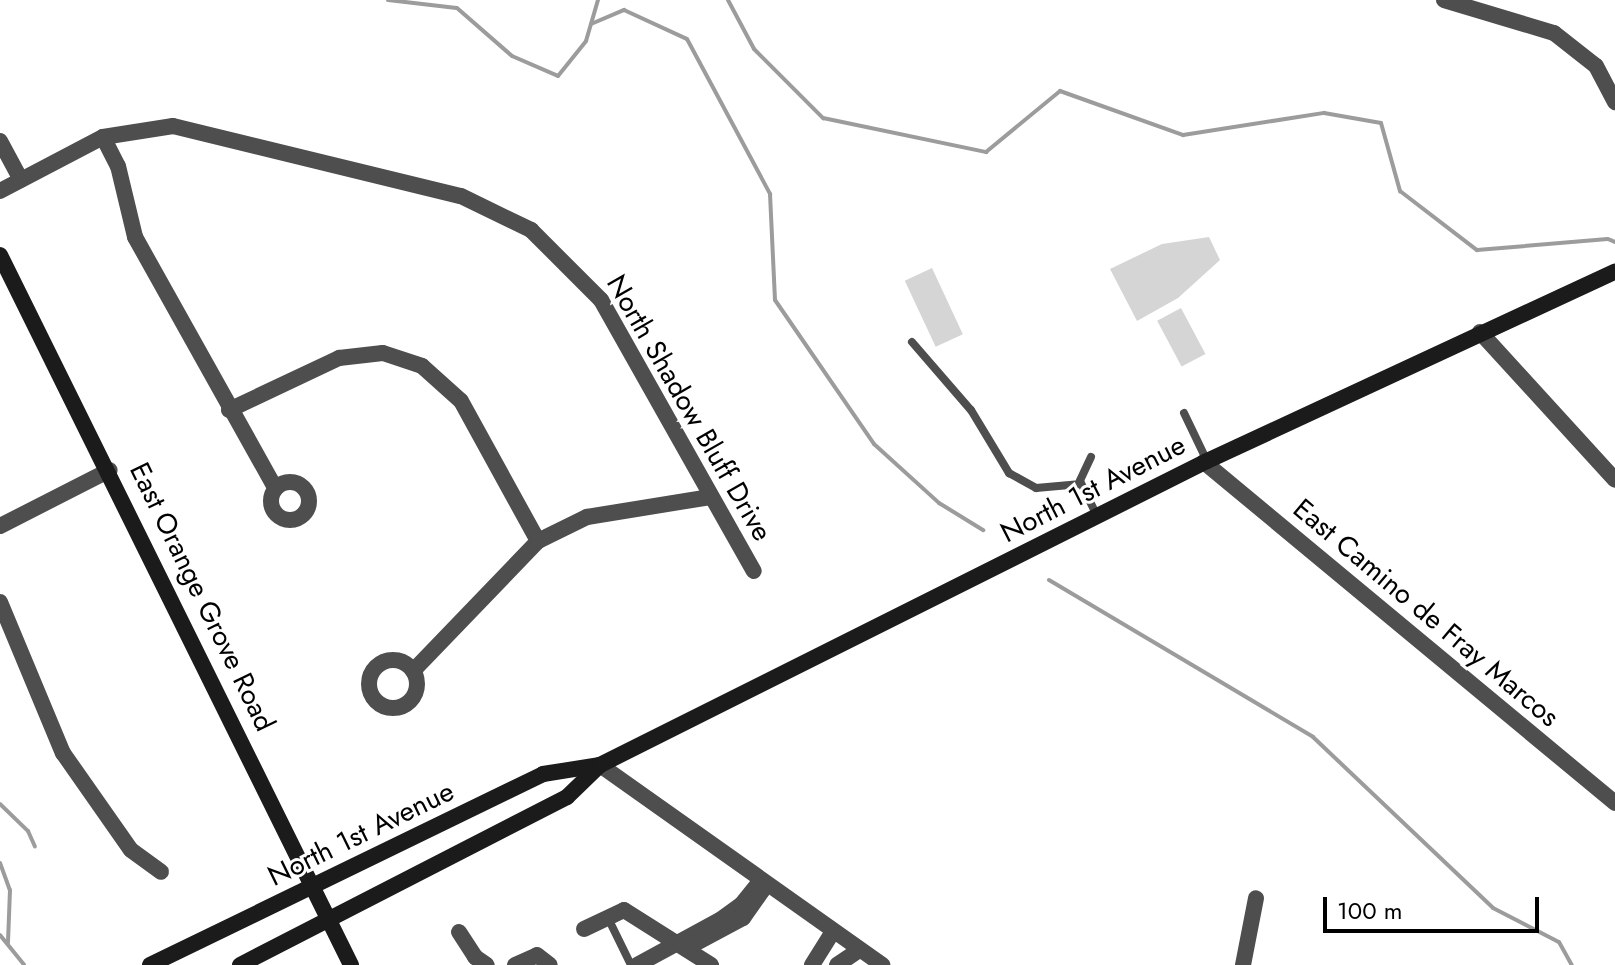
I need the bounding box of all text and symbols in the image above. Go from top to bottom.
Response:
street label: North Shadow Bluff Drive [599,269,779,547]
street label: North 1st Avenue [995,428,1191,550]
street label: East Orange Grove Road [122,457,282,737]
street label: East Camino de Fray Marcos [1286,492,1566,734]
street label: North 1st Avenue [263,774,459,894]
scale bar [1327,881,1543,931]
text: 100 m [1337,893,1403,928]

